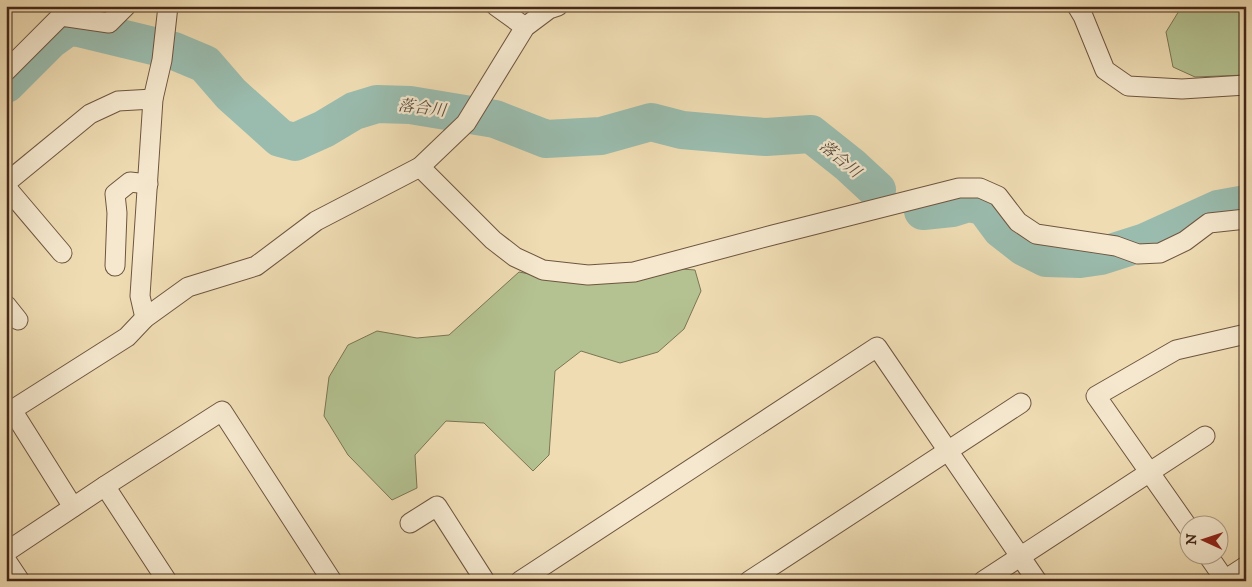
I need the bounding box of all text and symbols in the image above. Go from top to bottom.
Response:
water label: 落合川 [397,95,449,121]
water label: 落合川 [815,136,866,183]
north arrow [1180,514,1230,564]
text: N [1183,533,1201,546]

